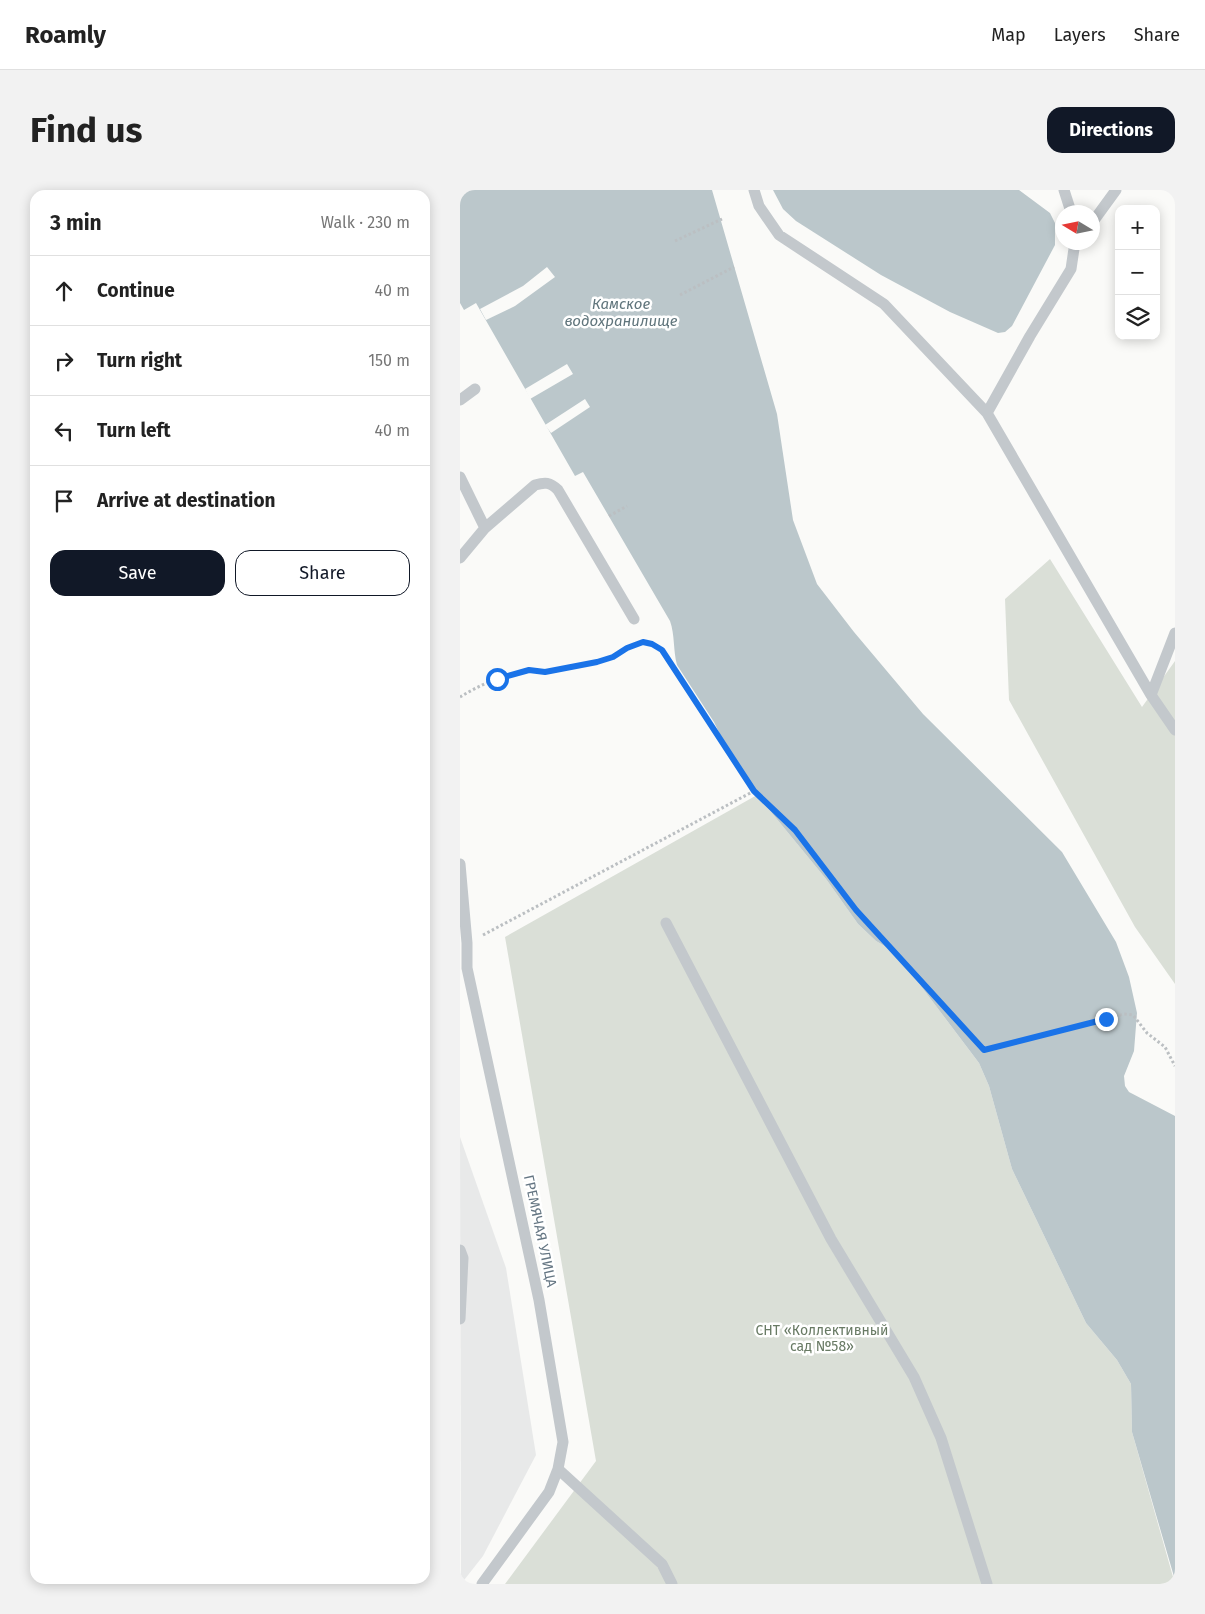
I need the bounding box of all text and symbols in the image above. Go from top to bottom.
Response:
text: Roamly [25,21,106,49]
text: Map [991,24,1026,46]
text: Layers [1054,24,1106,46]
text: Share [1134,24,1180,46]
button: Directions [1047,107,1175,153]
text: Find us [30,109,142,151]
north arrow [1055,205,1100,250]
map controls [1115,205,1160,340]
button: + [1115,205,1160,250]
text: 3 min [50,210,102,236]
text: Walk · 230 m [321,213,410,232]
button: − [1115,250,1160,295]
icon: ahead [50,277,78,305]
text: Continue [97,279,175,302]
text: 40 m [375,281,410,300]
water label: Камское водохранилище [564,295,678,330]
button: layers [1115,295,1160,340]
icon: right [50,347,78,375]
text: Turn right [97,349,182,372]
text: 150 m [368,351,410,370]
icon: left [50,417,78,445]
text: Turn left [97,419,171,442]
text: 40 m [375,421,410,440]
icon: arrive [50,487,78,515]
text: Arrive at destination [97,489,276,512]
button: Save [50,550,225,596]
button: Share [235,550,410,596]
route start [486,668,509,691]
route end [1095,1008,1118,1031]
street label: ГРЕМЯЧАЯ УЛИЦА [520,1173,560,1289]
park label: СНТ «Коллективный сад №58» [755,1322,889,1355]

